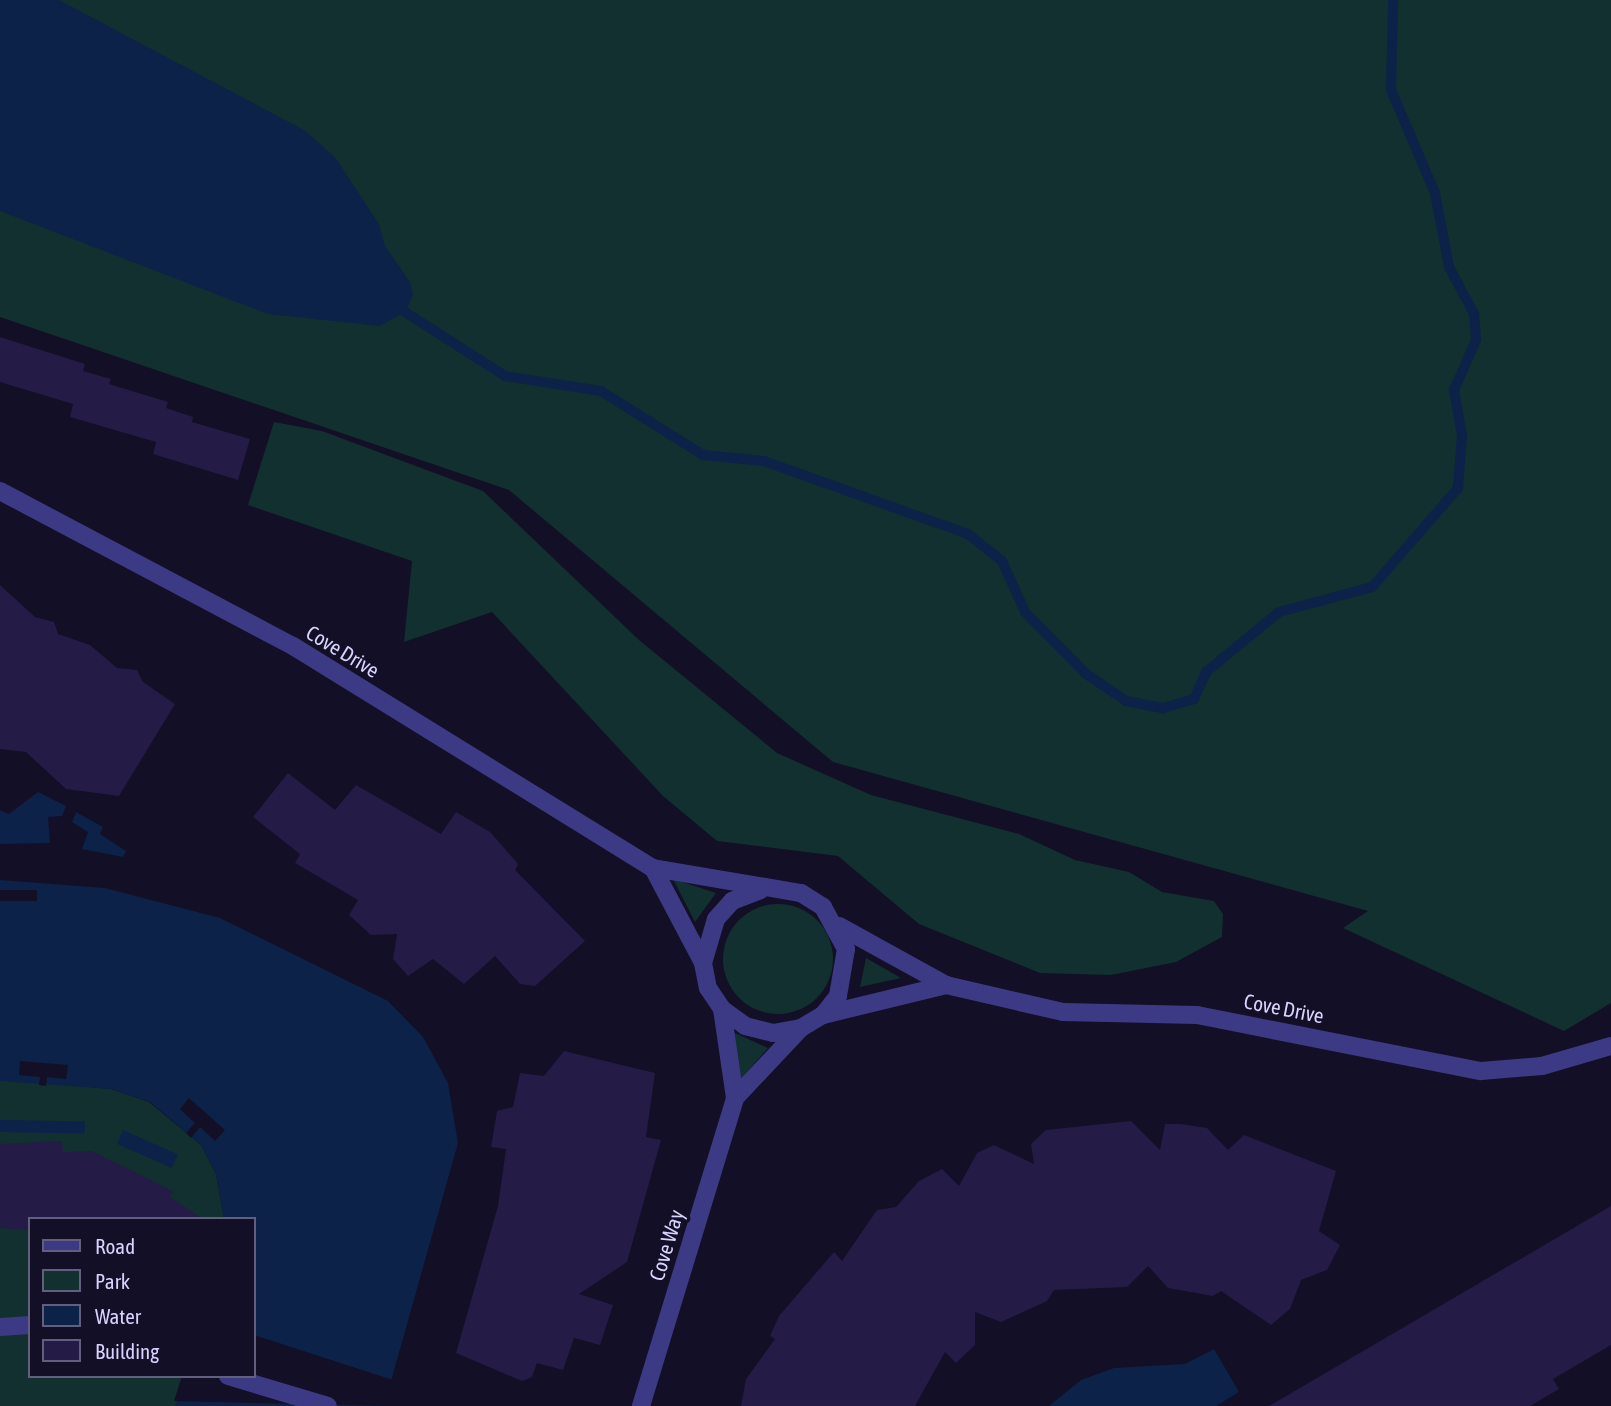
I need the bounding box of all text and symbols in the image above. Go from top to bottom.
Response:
street label: Cove Drive [302,619,384,683]
street label: Cove Drive [1242,988,1326,1028]
street label: Cove Way [643,1206,689,1284]
legend [28,1217,256,1378]
text: Road [95,1234,135,1258]
text: Park [95,1269,130,1293]
text: Water [95,1304,141,1328]
text: Building [95,1339,159,1363]

